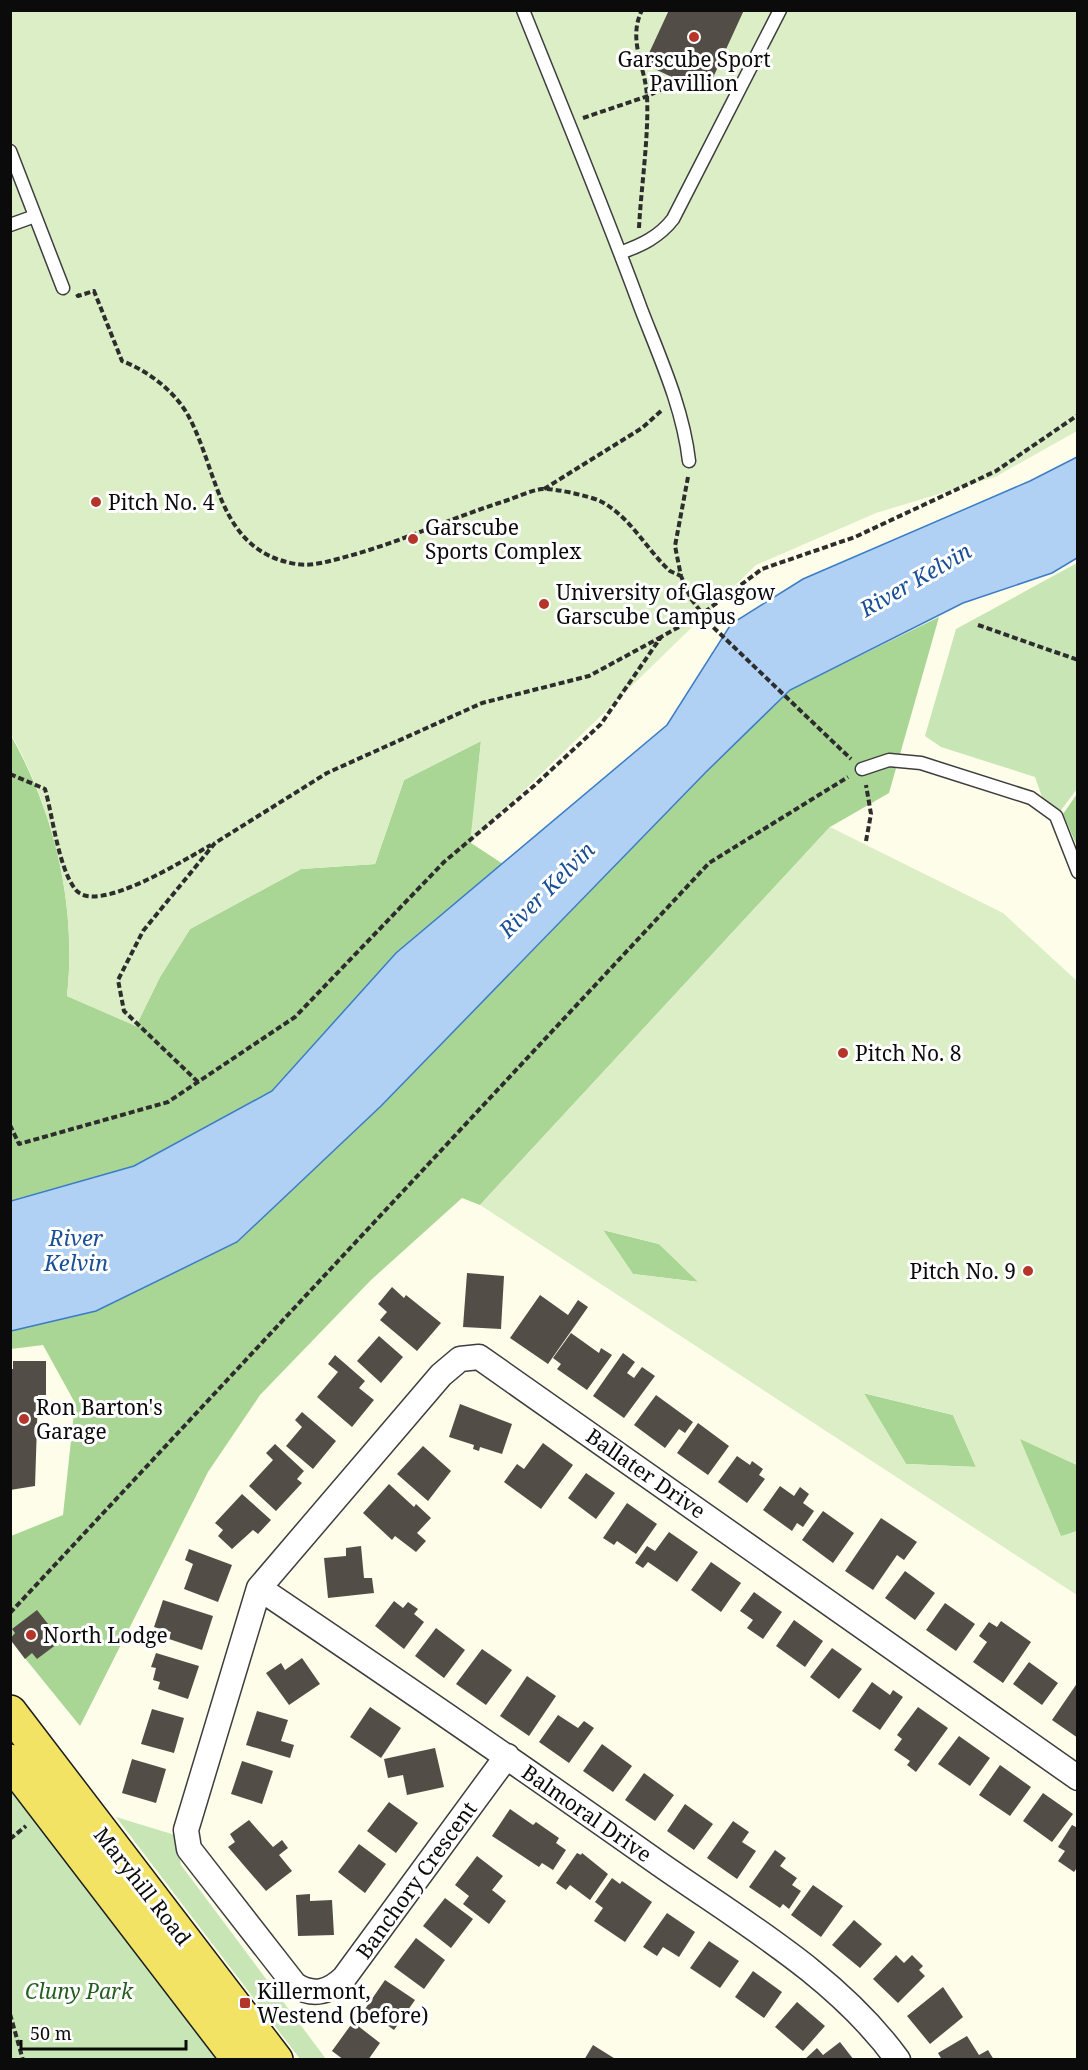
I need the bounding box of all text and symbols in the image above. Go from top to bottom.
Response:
marker: Garscube Sport Pavillion [687,30,701,44]
place label: Garscube Sport Pavillion [617,45,771,97]
place label: Pitch No. 4 [108,488,215,516]
marker: Pitch No. 4 [89,495,103,509]
place label: Garscube Sports Complex [425,513,582,565]
marker: Garscube Sports Complex [406,532,420,546]
water label: River Kelvin [853,535,976,624]
place label: University of Glasgow Garscube Campus [556,578,776,630]
marker: University of Glasgow Garscube Campus [537,597,551,611]
water label: River Kelvin [491,834,601,944]
place label: Pitch No. 8 [855,1039,962,1067]
marker: Pitch No. 8 [836,1046,850,1060]
water label: River Kelvin [43,1222,108,1277]
place label: Pitch No. 9 [909,1257,1016,1285]
marker: Pitch No. 9 [1021,1264,1035,1278]
place label: Ron Barton's Garage [36,1393,163,1445]
marker: Ron Barton's Garage [17,1412,31,1426]
street label: Ballater Drive [581,1421,711,1525]
place label: North Lodge [43,1621,168,1649]
marker: North Lodge [24,1628,38,1642]
street label: Balmoral Drive [516,1758,658,1868]
street label: Banchory Crescent [349,1796,483,1964]
street label: Maryhill Road [88,1821,198,1951]
park label: Cluny Park [25,1977,134,2005]
place label: Killermont, Westend (before) [257,1977,429,2029]
marker: Killermont, Westend (before) [238,1996,252,2010]
scale bar [21,2013,186,2051]
text: 50 m [30,2021,72,2045]

